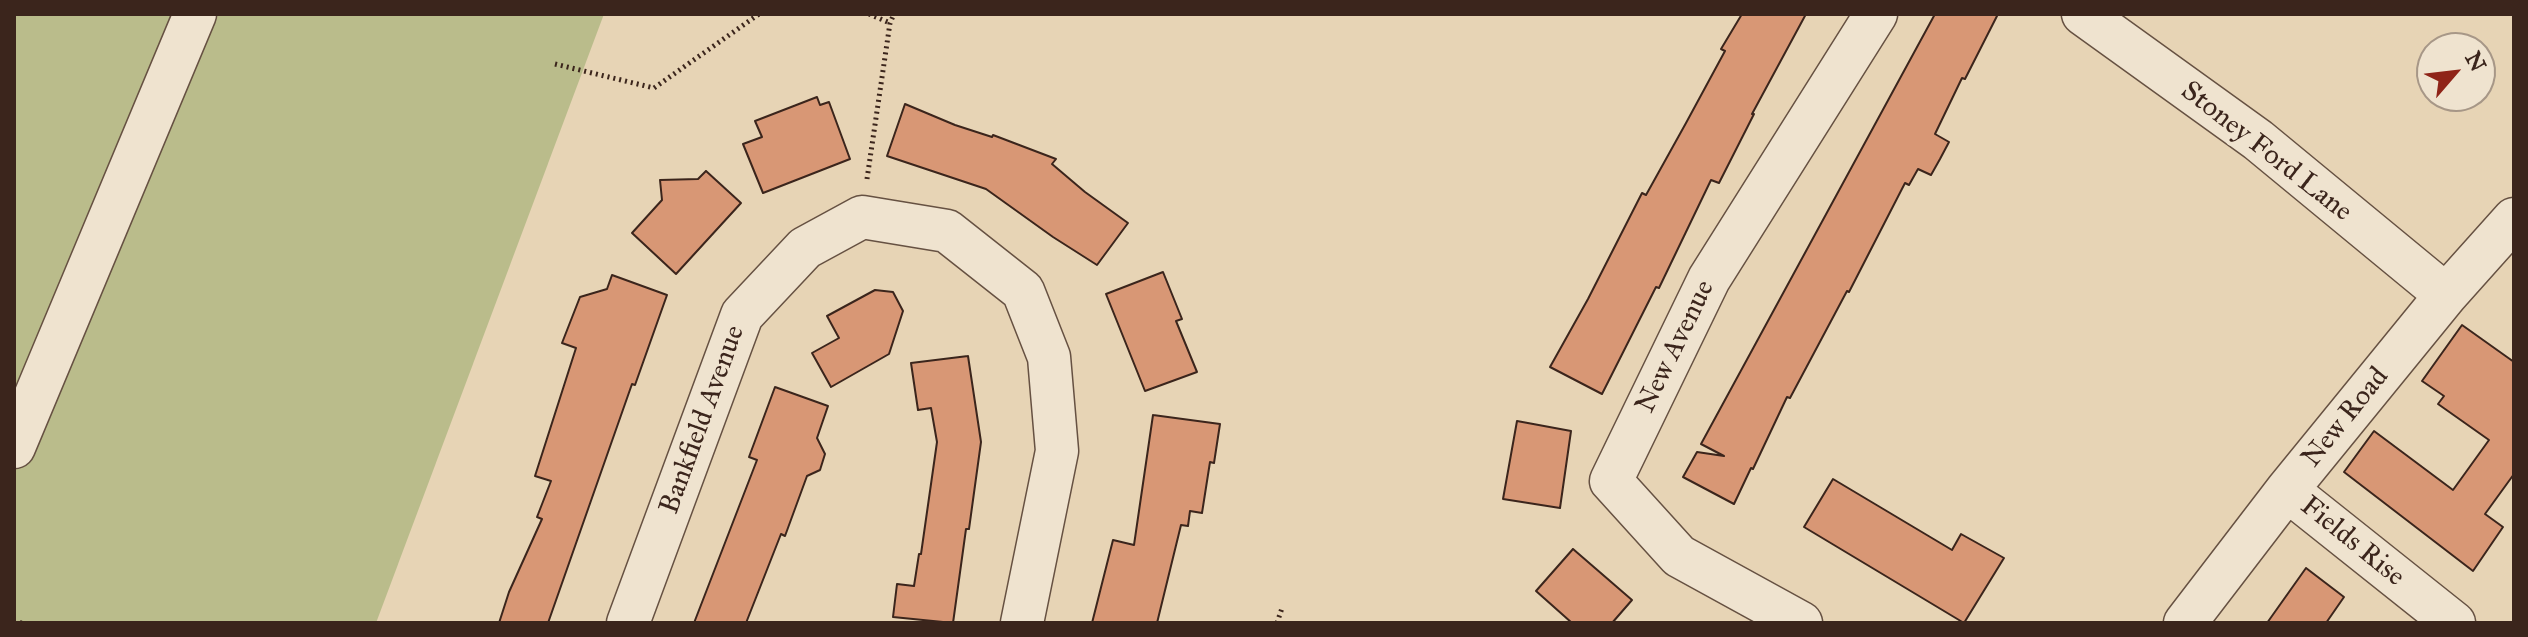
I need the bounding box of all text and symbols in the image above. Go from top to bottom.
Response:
north arrow [2416,32,2496,112]
text: N [2460,47,2492,76]
street label: Stoney Ford Lane [2174,75,2358,229]
street label: New Avenue [1629,275,1723,419]
street label: Bankfield Avenue [653,321,753,519]
street label: New Road [2296,361,2396,475]
street label: Fields Rise [2293,490,2411,594]

